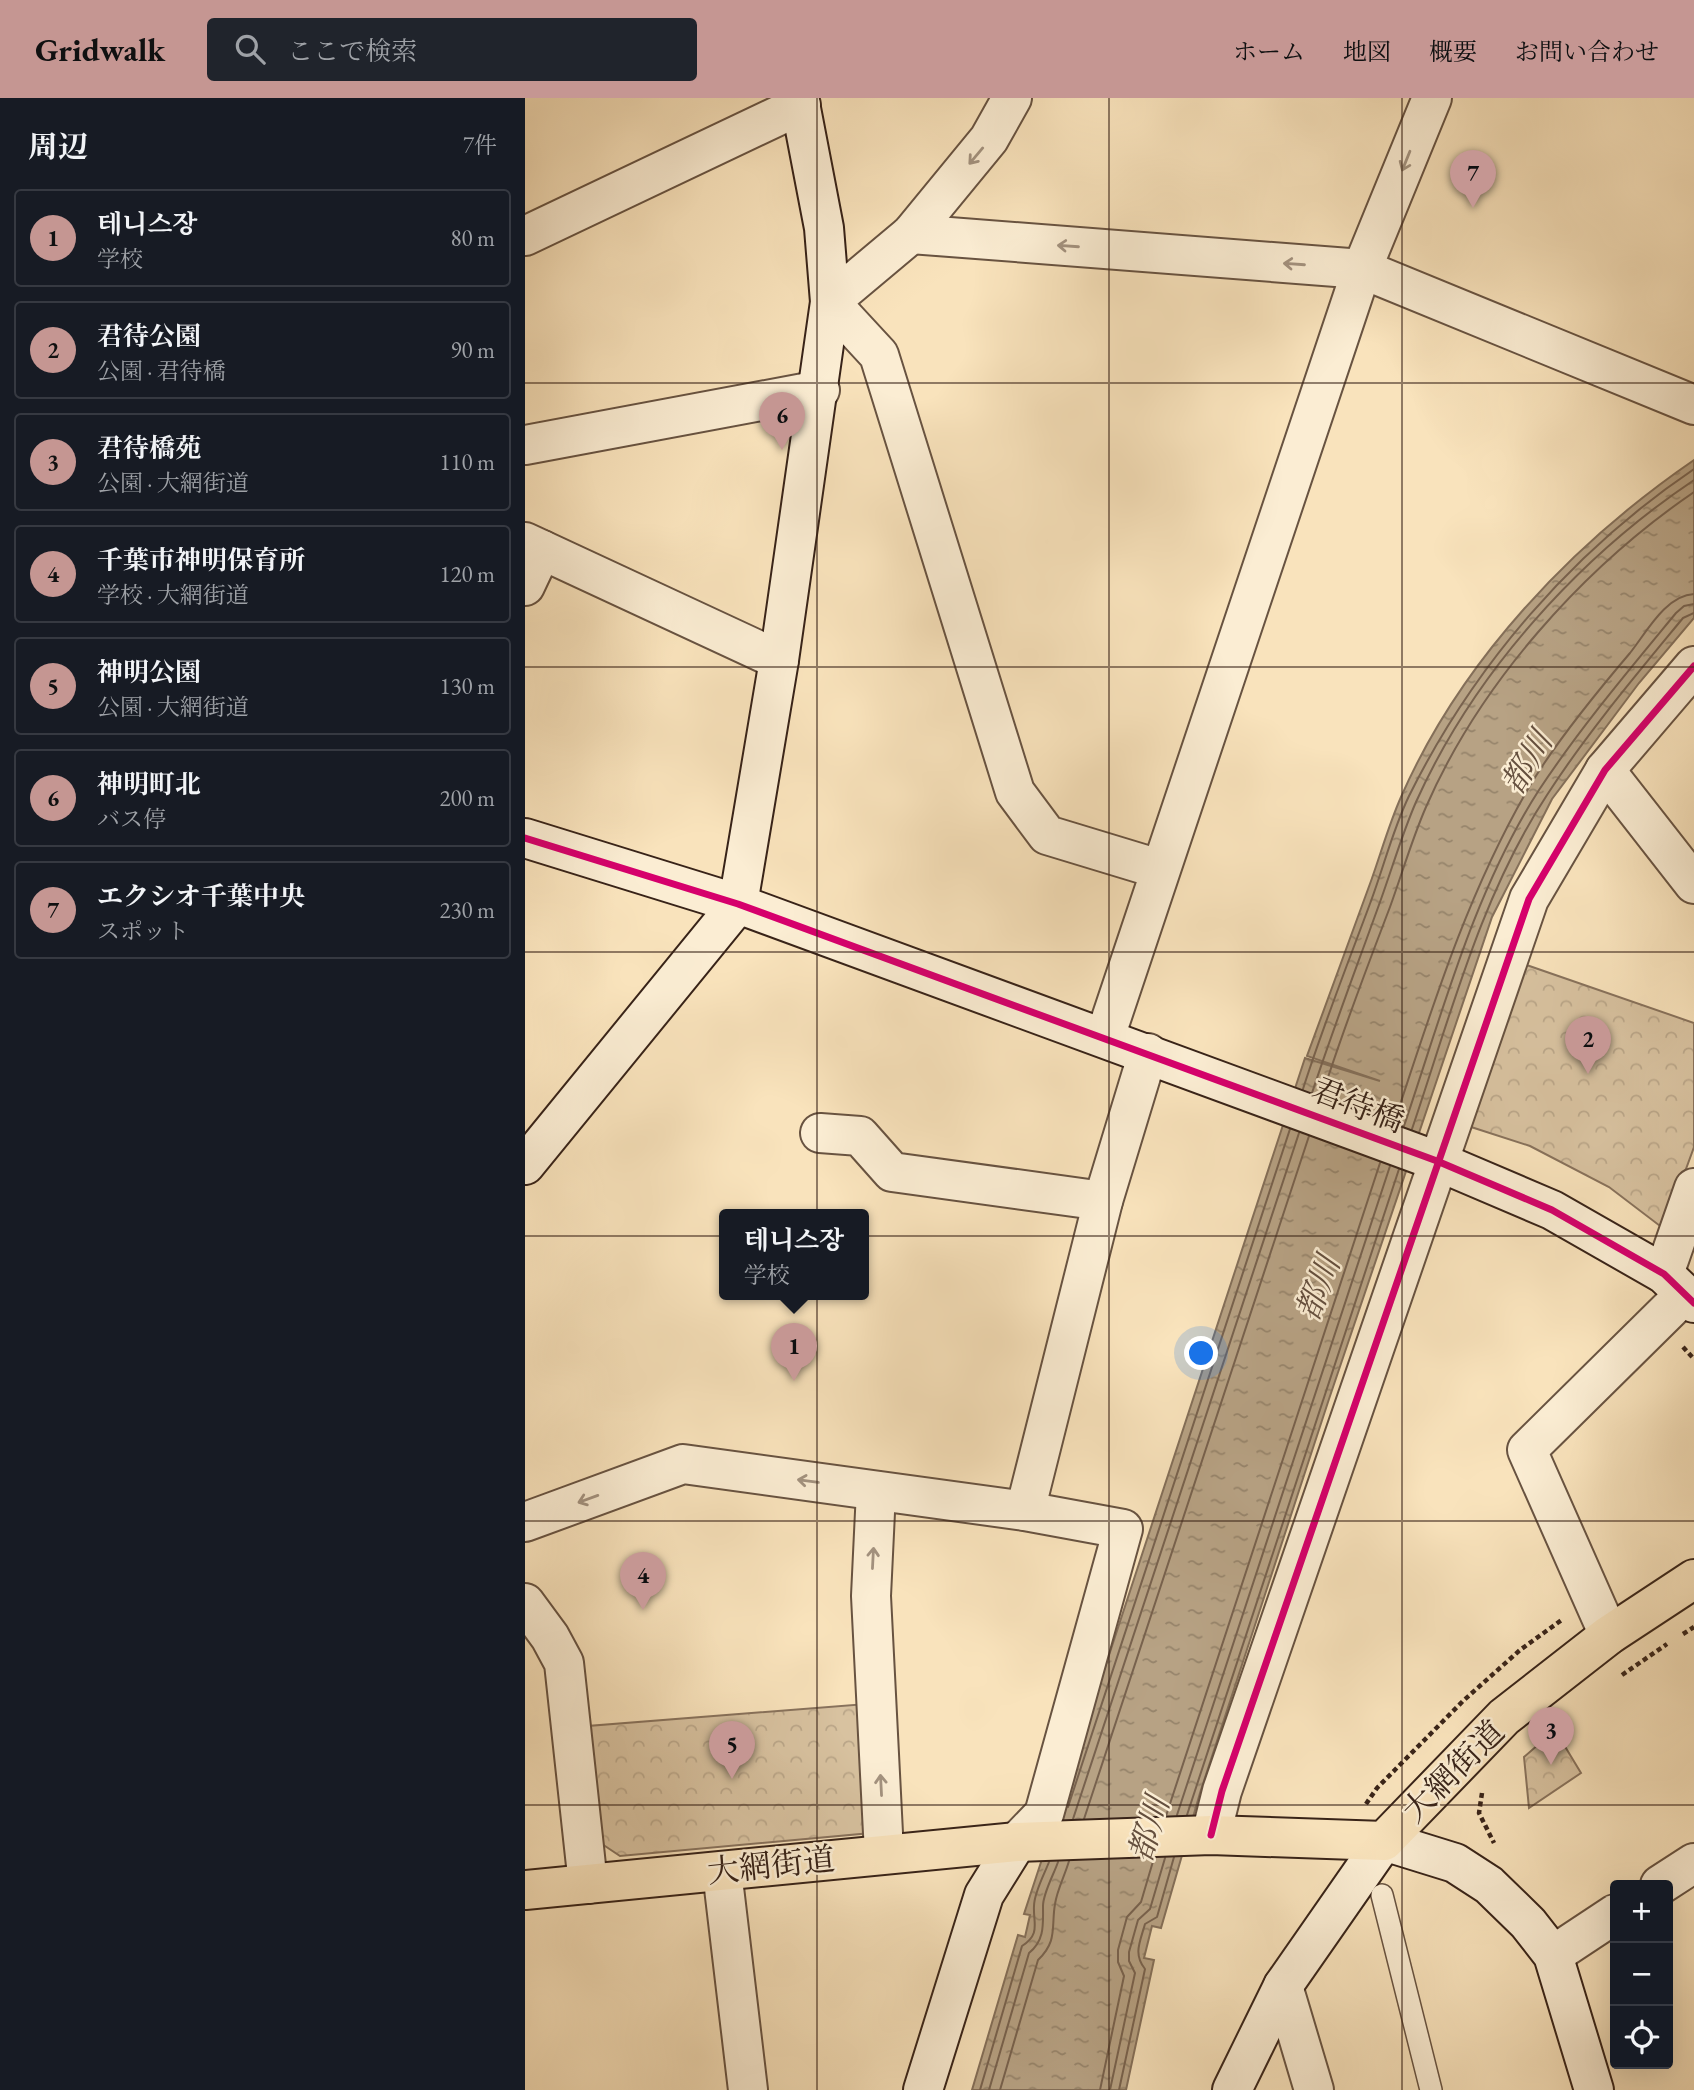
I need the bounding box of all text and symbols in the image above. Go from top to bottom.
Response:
search box [207,18,697,81]
text: Gridwalk [35,28,165,71]
icon: search [231,30,269,68]
text: ここで検索 [287,34,417,68]
text: ホーム [1233,36,1305,67]
text: 地図 [1343,36,1391,67]
text: 概要 [1429,36,1477,67]
text: お問い合わせ [1515,36,1659,67]
text: 周辺 [28,127,88,166]
text: 7件 [463,130,497,160]
one-way arrow [968,146,984,164]
one-way arrow [1399,150,1412,172]
pin: 7 [1450,150,1496,208]
text: 테니스장 [97,207,197,241]
text: 1 [47,223,59,253]
text: 80 m [450,223,495,253]
one-way arrow [1057,239,1079,252]
text: 学校 [97,244,143,274]
one-way arrow [1284,257,1306,270]
text: 君待公園 [97,319,201,353]
text: 2 [47,335,59,365]
text: 90 m [450,335,495,365]
text: 公園 · 君待橋 [97,356,226,386]
pin: 6 [759,392,805,450]
text: 君待橋苑 [97,431,201,465]
text: 3 [47,447,59,477]
text: 110 m [439,447,495,477]
text: 公園 · 大網街道 [97,468,249,498]
text: 千葉市神明保育所 [97,543,305,577]
text: 4 [47,559,59,589]
text: 120 m [439,559,495,589]
text: 学校 · 大網街道 [97,580,249,610]
text: 神明公園 [97,655,201,689]
text: 5 [47,671,59,701]
text: 130 m [439,671,495,701]
text: 公園 · 大網街道 [97,692,249,722]
water label: 都川 [1491,720,1563,802]
text: 神明町北 [97,767,201,801]
text: 6 [47,783,59,813]
text: 200 m [439,783,495,813]
text: バス停 [97,804,166,834]
text: エクシオ千葉中央 [97,879,305,913]
text: 7 [47,895,59,925]
text: 230 m [439,895,495,925]
text: スポット [97,916,189,946]
pin: 2 [1565,1016,1611,1074]
street label: 君待橋 [1306,1068,1410,1142]
popup [719,1209,869,1300]
text: 테니스장 [744,1223,844,1257]
water label: 都川 [1286,1247,1350,1327]
text: 学校 [744,1260,790,1290]
pin: 1 [771,1323,817,1381]
your location [1184,1336,1218,1370]
one-way arrow [797,1475,820,1488]
one-way arrow [578,1493,600,1506]
one-way arrow [866,1547,879,1570]
pin: 4 [620,1552,666,1610]
pin: 3 [1528,1707,1574,1765]
street label: 大網街道 [1393,1711,1513,1831]
pin: 5 [709,1721,755,1779]
one-way arrow [874,1774,887,1797]
water label: 都川 [1118,1788,1180,1867]
street label: 大網街道 [705,1837,837,1893]
map controls [1610,1880,1673,2069]
button: + [1610,1880,1673,1943]
button: − [1610,1943,1673,2006]
button: locate [1610,2006,1673,2069]

